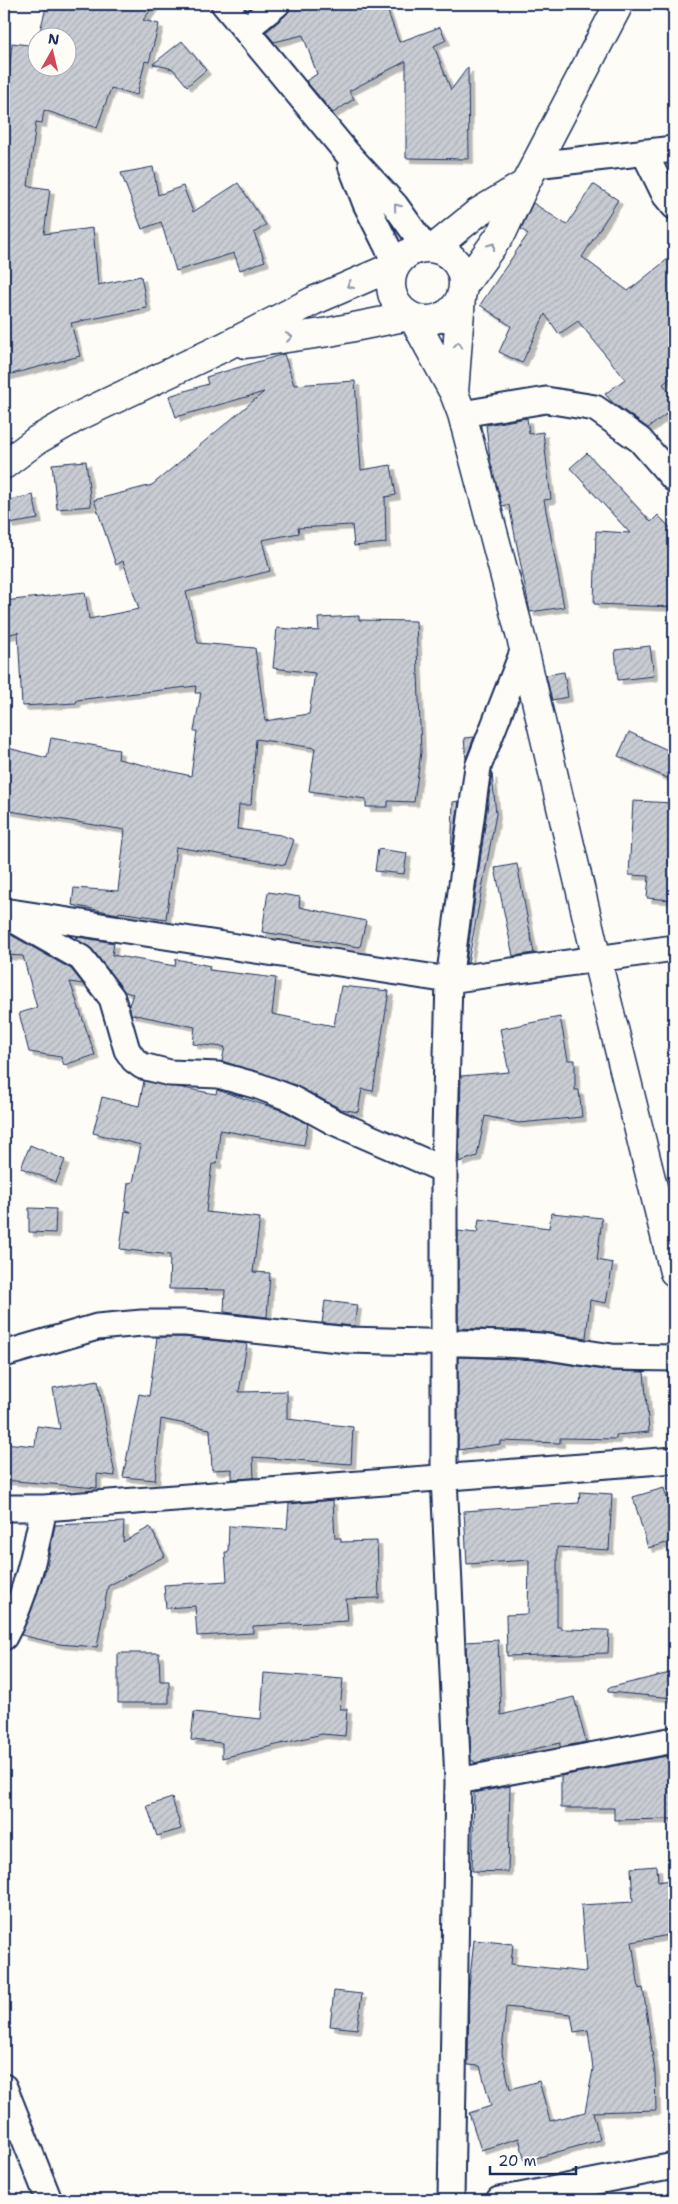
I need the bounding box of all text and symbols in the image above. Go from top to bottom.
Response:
north arrow [28,28,78,78]
text: N [47,29,61,49]
one-way arrow [393,204,402,213]
one-way arrow [486,242,495,252]
one-way arrow [346,279,355,290]
one-way arrow [285,333,294,343]
one-way arrow [452,341,463,349]
scale bar [490,2144,577,2176]
text: 20 m [498,2151,537,2171]

